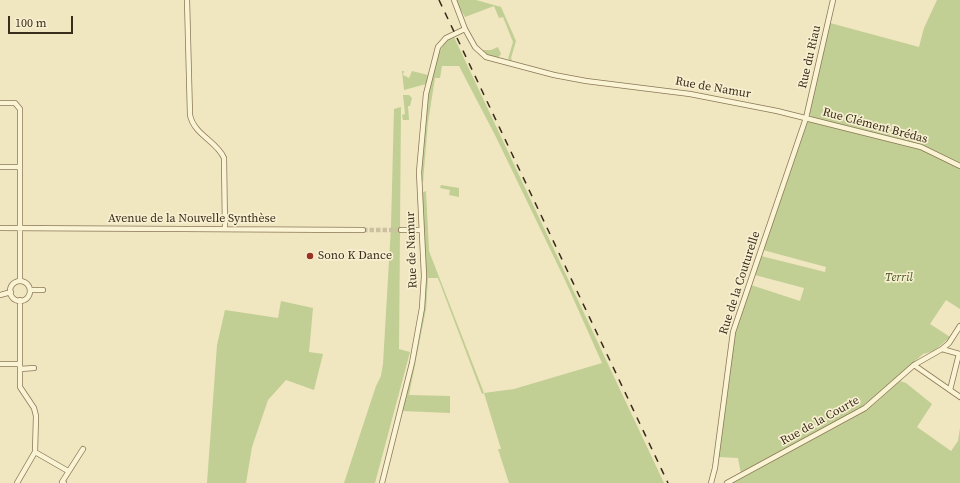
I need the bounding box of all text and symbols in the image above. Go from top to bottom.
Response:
scale bar [10,8,75,34]
text: 100 m [15,15,47,31]
street label: Rue du Riau [796,24,824,90]
street label: Rue de Namur [674,74,752,102]
street label: Rue Clément Brédas [821,105,929,147]
street label: Rue de Namur [403,211,421,289]
street label: Avenue de la Nouvelle Synthèse [108,212,276,226]
street label: Rue de la Couturelle [717,230,763,336]
place label: Sono K Dance [318,249,392,263]
marker: Sono K Dance [305,251,315,261]
park label: Terril [885,271,913,285]
street label: Rue de la Courte [778,393,862,449]

